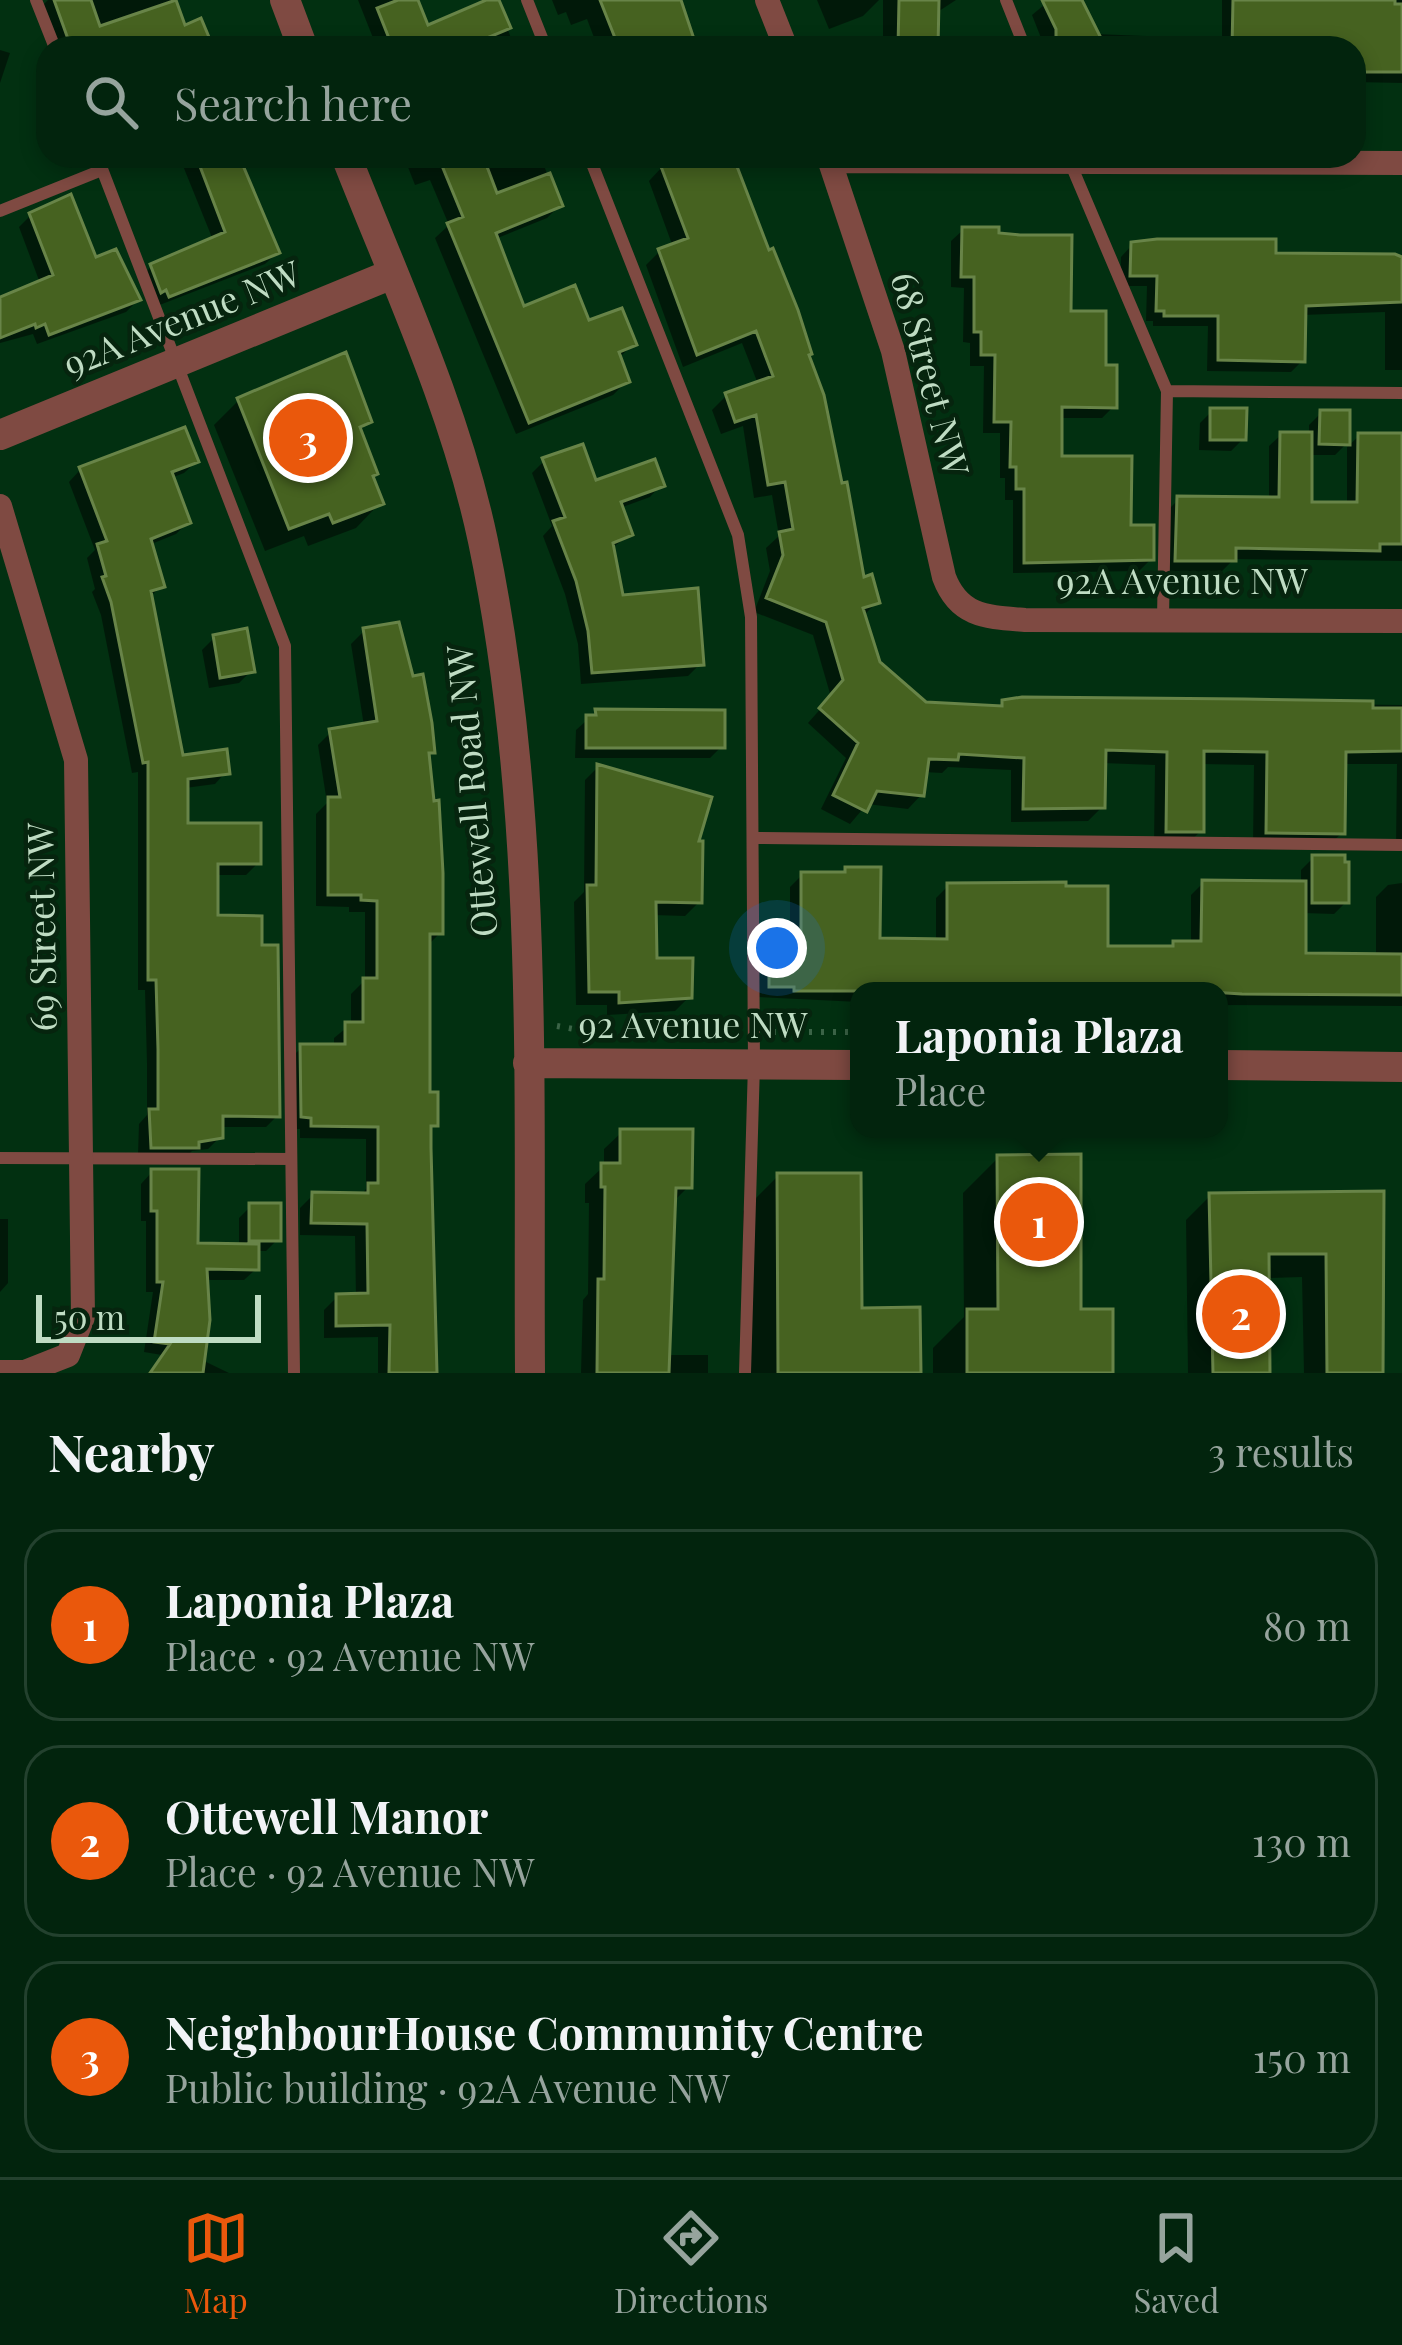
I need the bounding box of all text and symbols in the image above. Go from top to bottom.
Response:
search box [36,36,1366,168]
icon: search [78,69,144,135]
text: Search here [174,72,412,132]
street label: 92A Avenue NW [56,248,307,387]
street label: 68 Street NW [882,266,982,481]
pin: 3 [269,393,347,483]
street label: 92A Avenue NW [1056,555,1308,603]
street label: Ottewell Road NW [433,643,507,939]
street label: 69 Street NW [14,822,66,1032]
your location [747,918,807,978]
popup [850,982,1228,1138]
street label: 92 Avenue NW [578,999,808,1047]
text: Laponia Plaza [895,1004,1183,1064]
text: Place [895,1064,986,1116]
pin: 1 [1000,1177,1078,1267]
pin: 2 [1202,1269,1280,1359]
scale bar [36,1289,261,1342]
text: 50 m [54,1294,125,1338]
text: Nearby [48,1417,214,1485]
text: 3 results [1208,1425,1354,1477]
text: Laponia Plaza [165,1569,454,1629]
text: 1 [83,1599,97,1651]
text: 80 m [1263,1599,1351,1651]
text: Place · 92 Avenue NW [165,1629,535,1681]
text: Ottewell Manor [165,1785,488,1845]
text: 2 [80,1815,100,1867]
text: 130 m [1252,1815,1351,1867]
text: Place · 92 Avenue NW [165,1845,535,1897]
text: NeighbourHouse Community Centre [165,2001,924,2061]
text: 3 [80,2031,100,2083]
text: 150 m [1253,2031,1351,2083]
text: Public building · 92A Avenue NW [165,2061,730,2113]
tab: Map [183,2205,249,2321]
tab: Directions [614,2205,768,2321]
tab: Saved [1134,2205,1219,2321]

